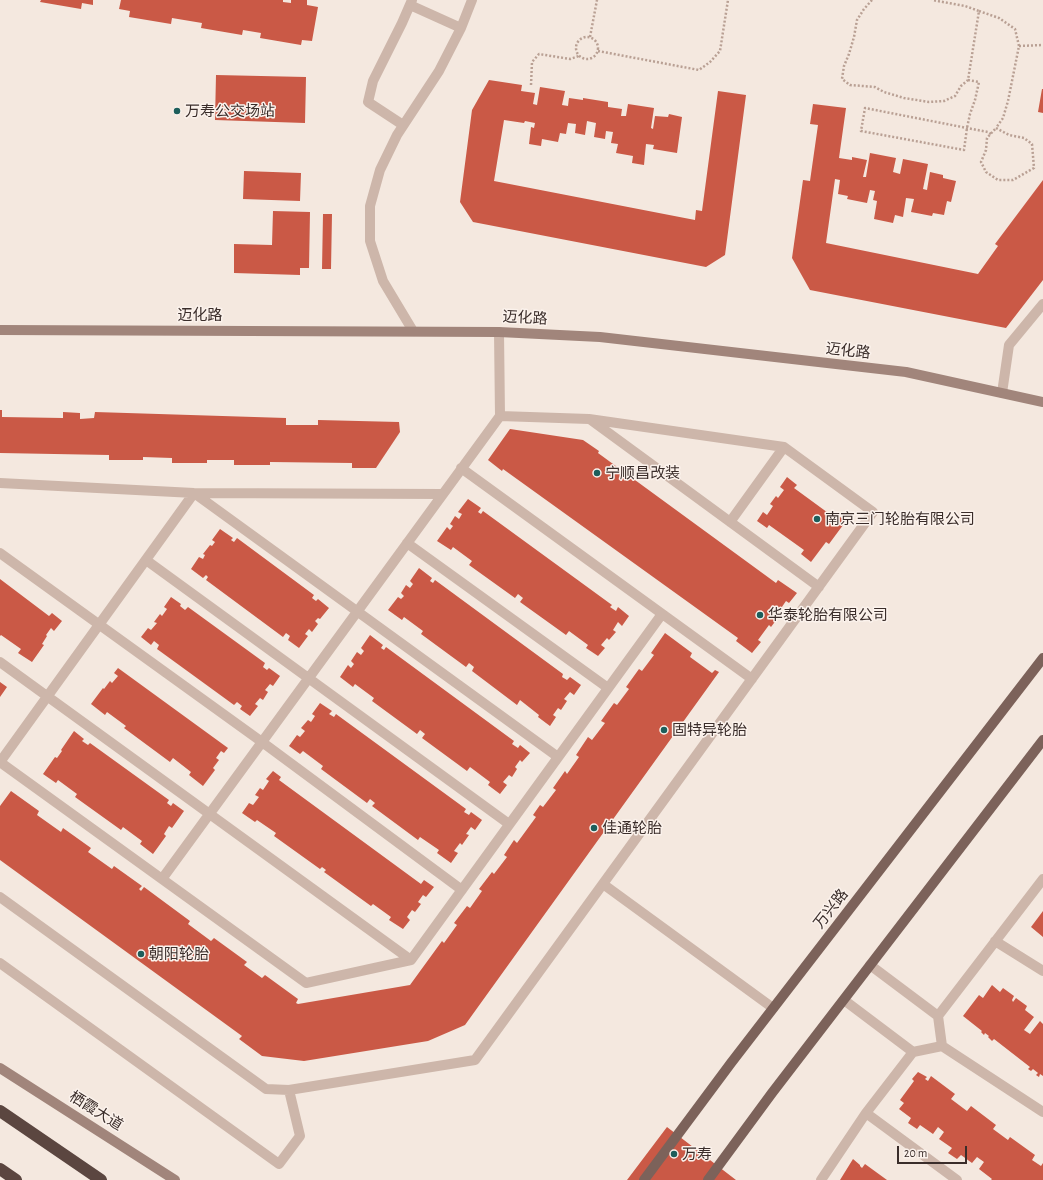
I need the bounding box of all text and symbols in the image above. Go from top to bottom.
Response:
place label: 万寿公交场站 [185,102,275,120]
marker: 万寿公交场站 [172,106,182,116]
street label: 迈化路 [178,306,222,324]
street label: 迈化路 [502,308,548,328]
street label: 迈化路 [825,340,871,362]
place label: 宁顺昌改装 [605,464,680,482]
marker: 宁顺昌改装 [592,468,602,478]
place label: 南京三门轮胎有限公司 [825,510,975,528]
marker: 南京三门轮胎有限公司 [812,514,822,524]
place label: 华泰轮胎有限公司 [768,606,888,624]
marker: 华泰轮胎有限公司 [755,610,765,620]
place label: 固特异轮胎 [672,721,747,739]
marker: 固特异轮胎 [659,725,669,735]
place label: 佳通轮胎 [602,819,662,837]
marker: 佳通轮胎 [589,823,599,833]
street label: 万兴路 [810,886,852,932]
place label: 朝阳轮胎 [149,945,209,963]
marker: 朝阳轮胎 [136,949,146,959]
street label: 栖霞大道 [66,1087,126,1135]
scale bar [899,1138,969,1164]
place label: 万寿 [682,1145,712,1163]
text: 20 m [904,1147,927,1159]
marker: 万寿 [669,1149,679,1159]

